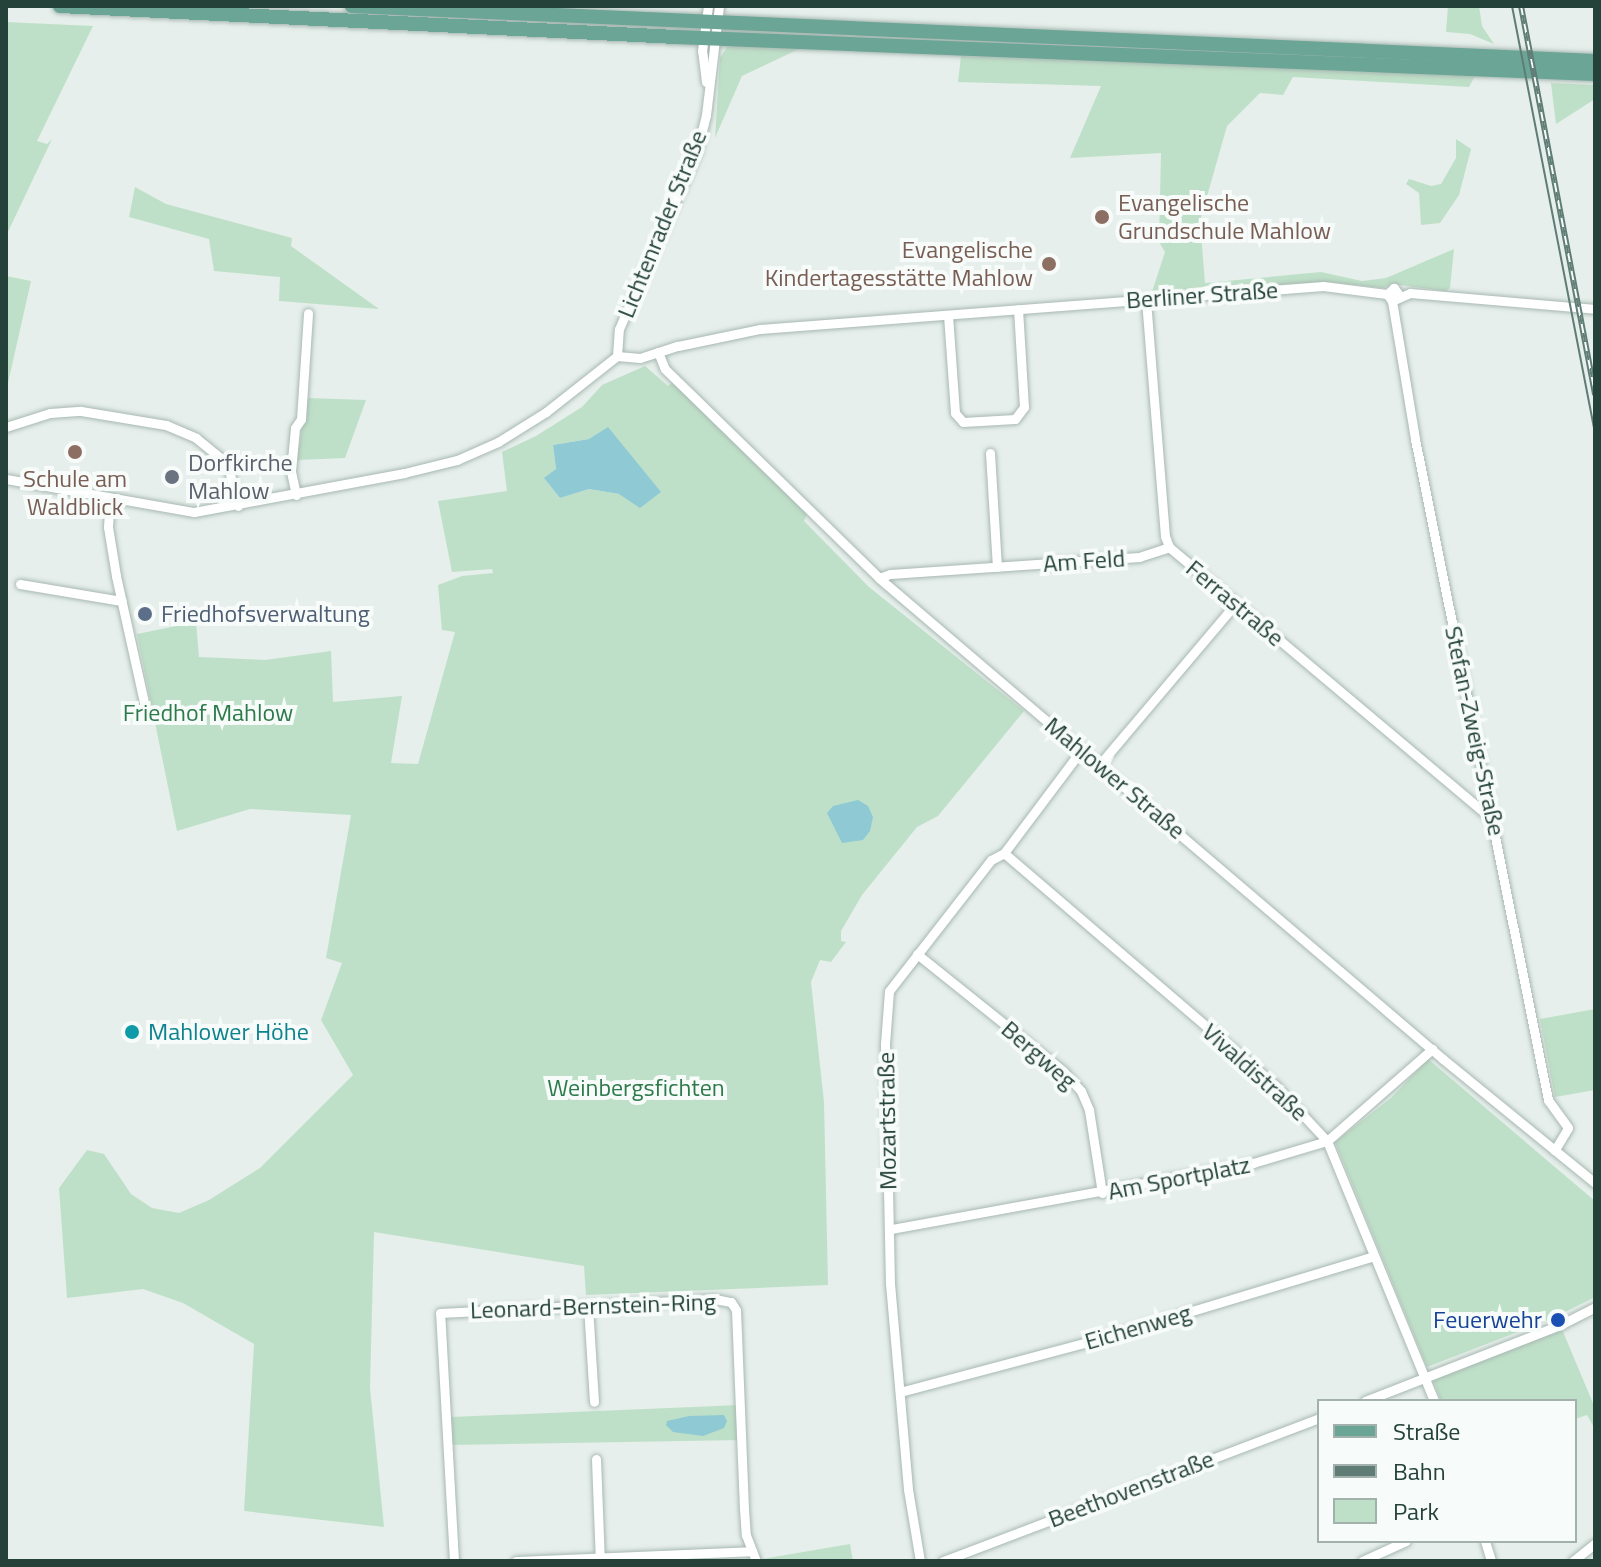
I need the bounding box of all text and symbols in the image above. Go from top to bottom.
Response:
street label: Lichtenrader Straße [611,126,713,322]
place label: Evangelische Grundschule Mahlow [1118,189,1331,245]
marker: Evangelische Grundschule Mahlow [1093,208,1111,226]
place label: Evangelische Kindertagesstätte Mahlow [765,236,1033,292]
marker: Evangelische Kindertagesstätte Mahlow [1040,255,1058,273]
street label: Berliner Straße [1125,275,1279,315]
marker: Schule am Waldblick [66,443,84,461]
place label: Dorfkirche Mahlow [188,449,293,505]
place label: Schule am Waldblick [23,465,127,521]
marker: Dorfkirche Mahlow [163,468,181,486]
street label: Am Feld [1042,544,1126,578]
street label: Ferrastraße [1180,554,1290,652]
place label: Friedhofsverwaltung [161,600,370,628]
marker: Friedhofsverwaltung [136,605,154,623]
street label: Stefan-Zweig-Straße [1439,624,1511,838]
park label: Friedhof Mahlow [123,699,293,727]
street label: Mahlower Straße [1039,711,1191,845]
street label: Bergweg [996,1015,1082,1095]
street label: Vivaldistraße [1196,1017,1314,1127]
place label: Mahlower Höhe [148,1018,309,1046]
marker: Mahlower Höhe [123,1023,141,1041]
street label: Mozartstraße [871,1052,903,1190]
park label: Weinbergsfichten [547,1074,725,1102]
street label: Am Sportplatz [1105,1150,1253,1206]
street label: Leonard-Bernstein-Ring [470,1287,716,1325]
street label: Eichenweg [1081,1298,1195,1356]
place label: Feuerwehr [1433,1306,1542,1334]
marker: Feuerwehr [1549,1311,1567,1329]
legend [1317,1399,1577,1543]
text: Straße [1393,1413,1460,1449]
street label: Beethovenstraße [1044,1444,1218,1534]
text: Bahn [1393,1453,1446,1489]
text: Park [1393,1493,1439,1529]

